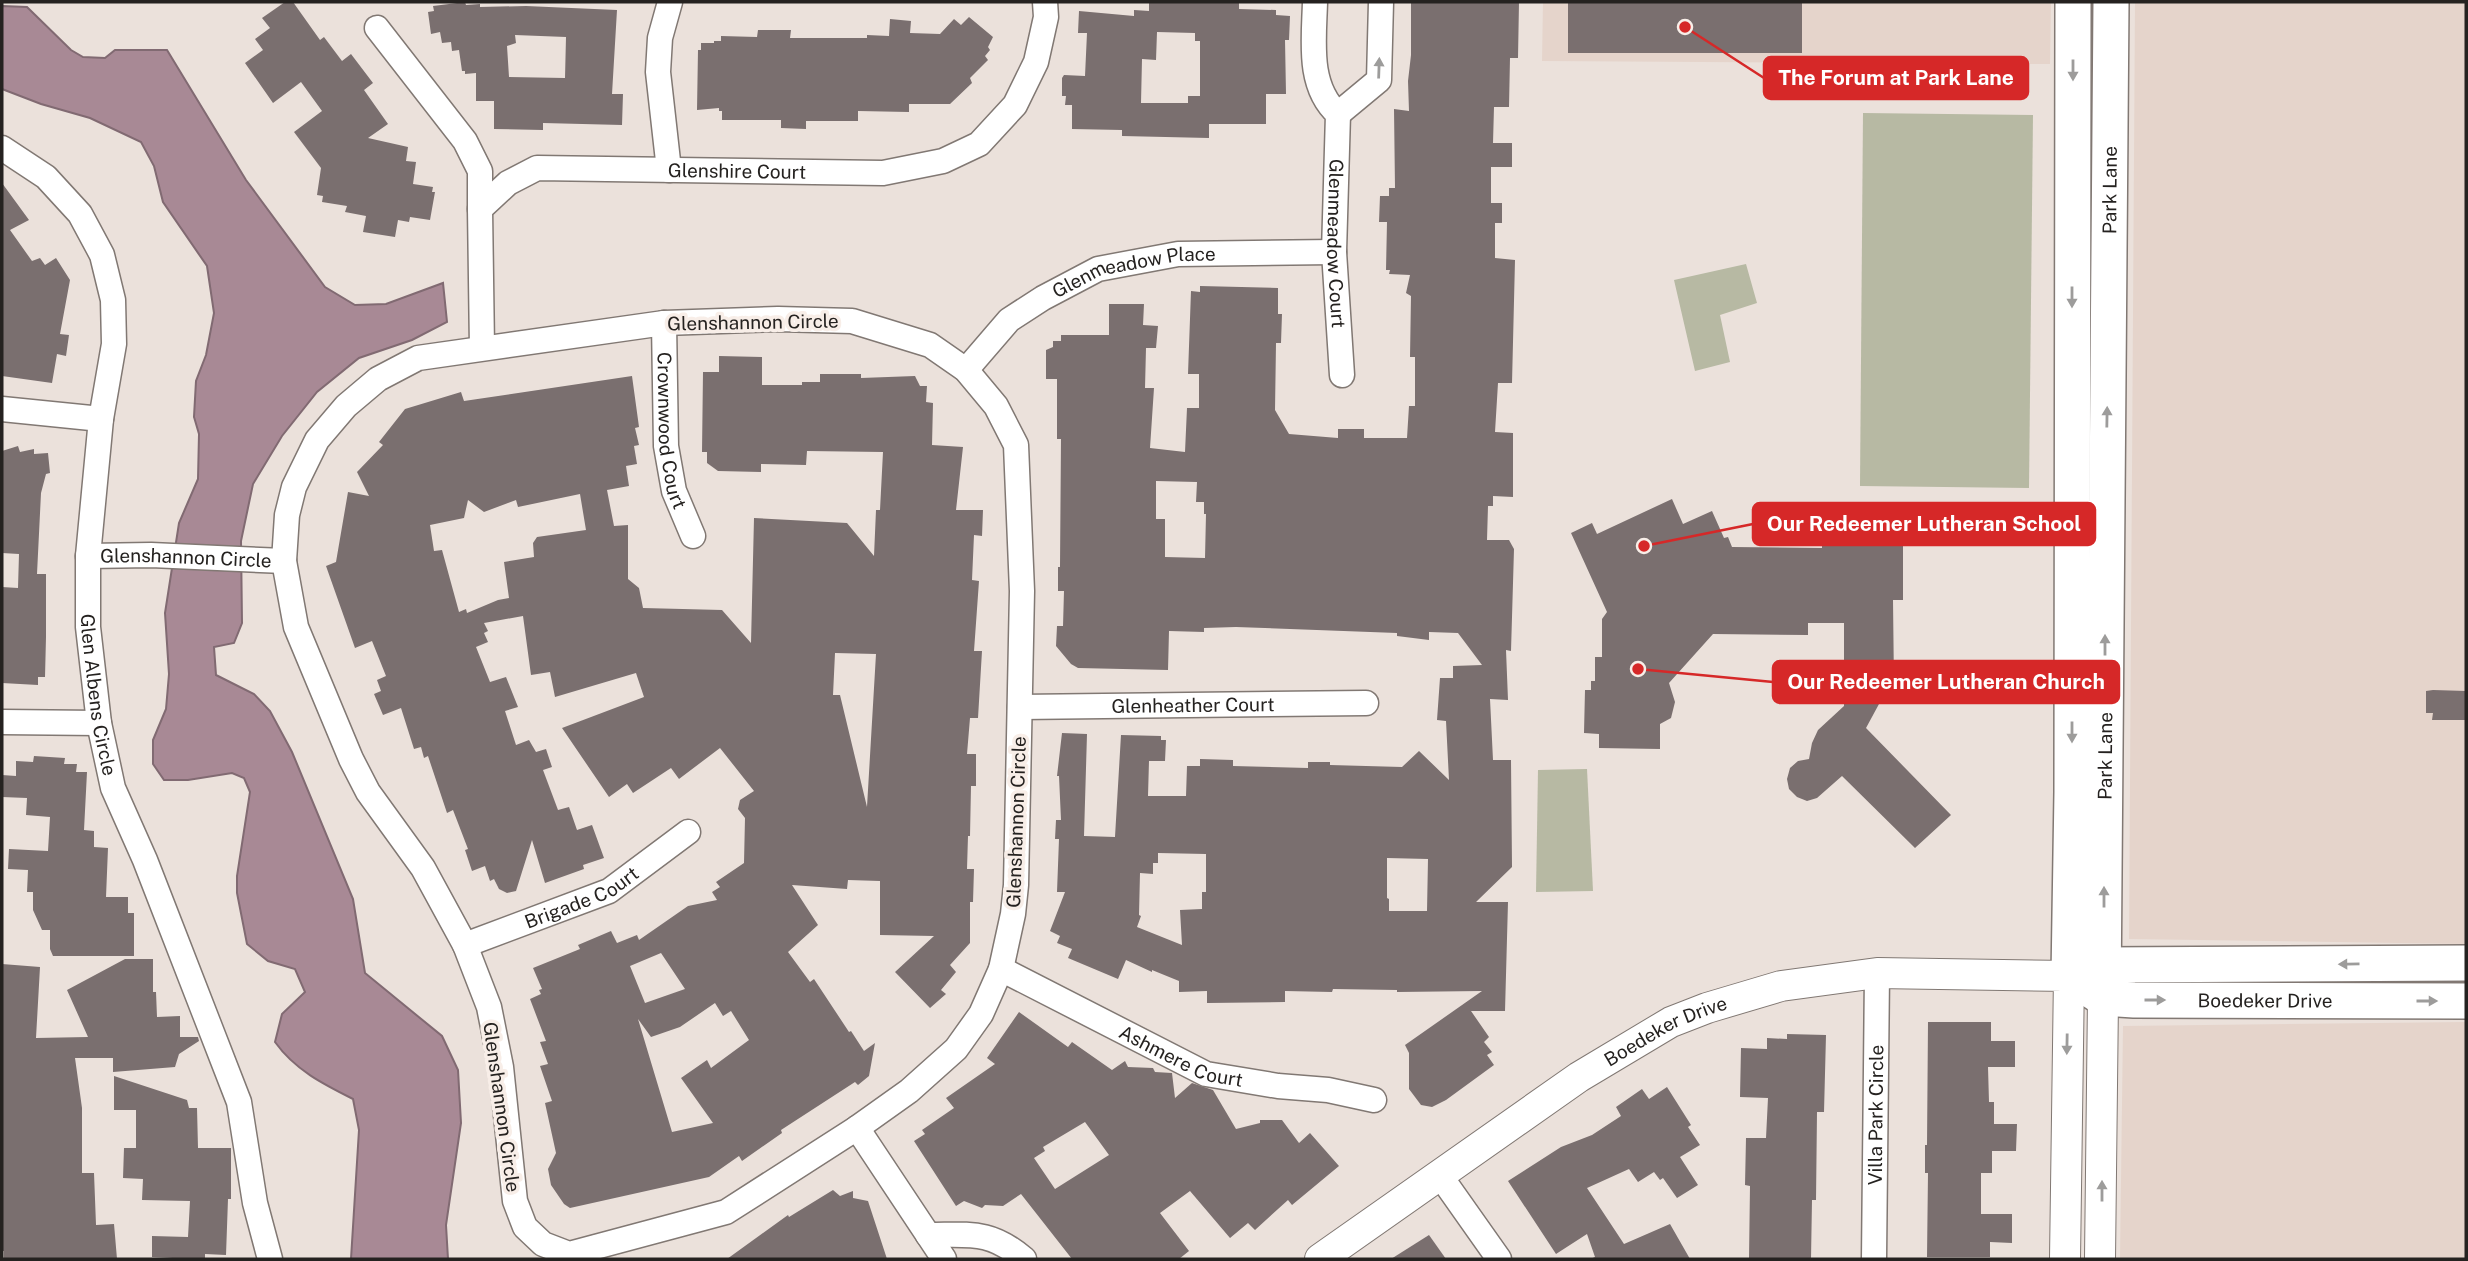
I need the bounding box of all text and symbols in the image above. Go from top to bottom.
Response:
one-way arrow [1373,56,1385,78]
callout: The Forum at Park Lane [1764,57,2028,99]
one-way arrow [2067,59,2079,81]
text: The Forum at Park Lane [1778,65,2014,90]
street label: Park Lane [2098,146,2121,234]
street label: Glenshire Court [668,159,806,183]
street label: Glenmeadow Court [1323,159,1350,329]
street label: Glenmeadow Place [1048,243,1216,302]
one-way arrow [2066,287,2078,309]
street label: Glenshannon Circle [667,310,839,334]
street label: Crownwood Court [653,352,691,512]
one-way arrow [2101,406,2113,428]
callout: Our Redeemer Lutheran School [1753,503,2095,545]
text: Our Redeemer Lutheran School [1767,511,2081,536]
street label: Glenshannon Circle [100,544,272,571]
street label: Glen Albens Circle [77,614,121,778]
one-way arrow [2099,634,2111,656]
callout: Our Redeemer Lutheran Church [1773,661,2119,703]
text: Our Redeemer Lutheran Church [1787,669,2105,694]
street label: Glenheather Court [1111,693,1275,717]
street label: Park Lane [2094,712,2116,800]
one-way arrow [2066,721,2078,743]
street label: Glenshannon Circle [1002,736,1030,908]
street label: Brigade Court [522,862,643,933]
one-way arrow [2098,886,2110,908]
one-way arrow [2338,958,2360,969]
street label: Boedeker Drive [2198,989,2333,1012]
street label: Boedeker Drive [1600,992,1729,1071]
one-way arrow [2144,994,2166,1006]
one-way arrow [2416,995,2438,1007]
street label: Glenshannon Circle [479,1021,525,1193]
street label: Ashmere Court [1116,1021,1245,1091]
one-way arrow [2062,1033,2073,1055]
street label: Villa Park Circle [1864,1045,1887,1185]
one-way arrow [2096,1180,2108,1202]

